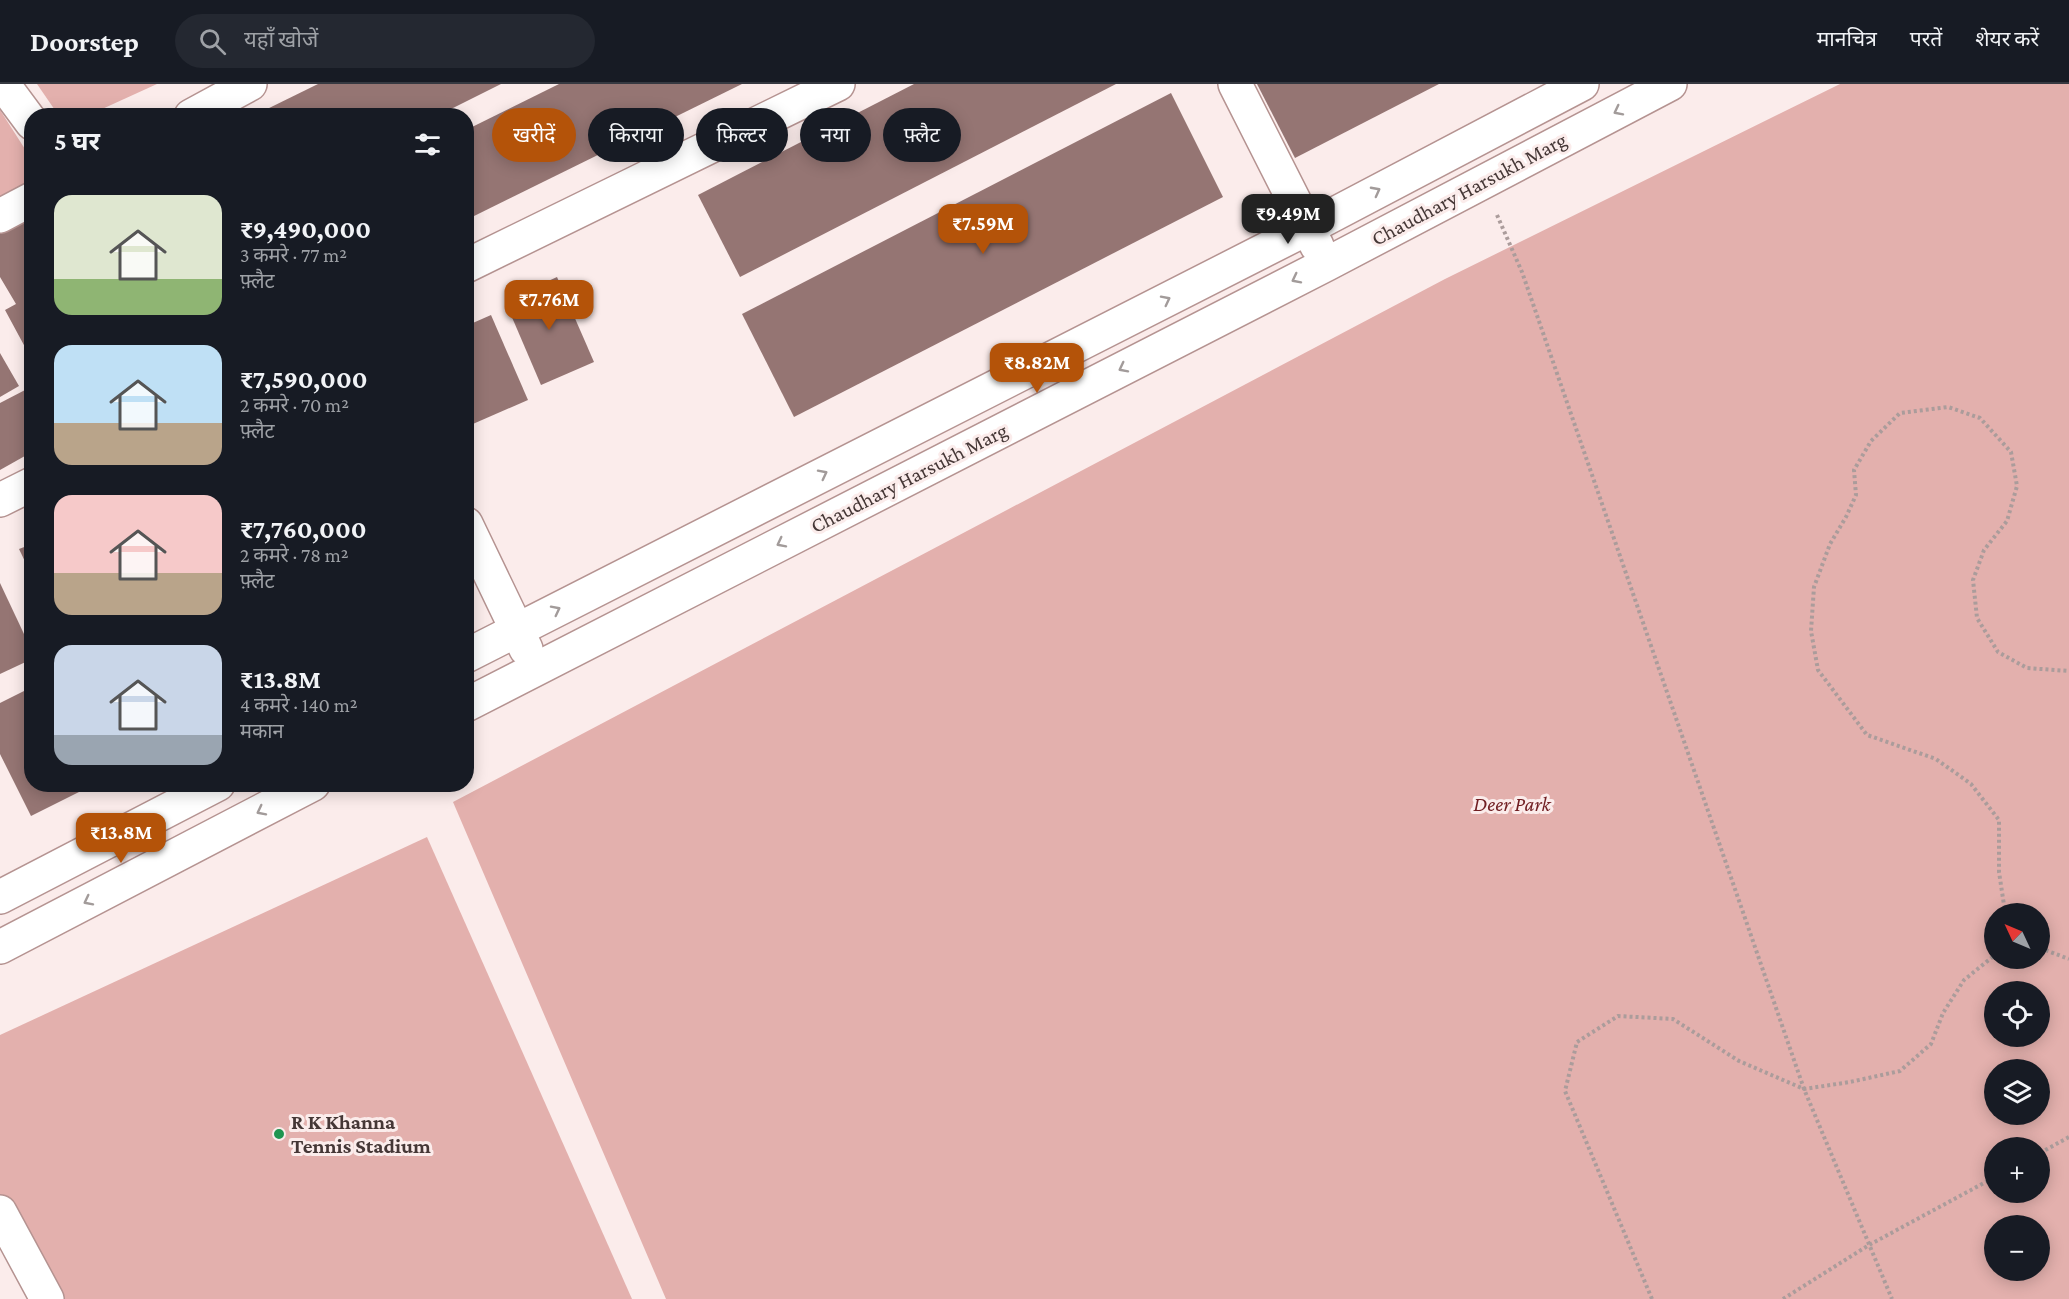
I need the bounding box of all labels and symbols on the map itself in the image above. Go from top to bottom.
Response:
one-way arrow [1614,104,1624,115]
street label: Chaudhary Harsukh Marg [1367,127,1571,251]
one-way arrow [1370,187,1380,198]
pin: ₹9.49M [1239,194,1337,245]
pin: ₹7.59M [934,204,1032,255]
one-way arrow [1292,272,1303,284]
pin: ₹7.76M [500,280,598,331]
one-way arrow [1159,296,1170,307]
pin: ₹8.82M [988,343,1086,394]
one-way arrow [1118,361,1129,372]
street label: Chaudhary Harsukh Marg [807,418,1011,538]
one-way arrow [817,470,828,481]
one-way arrow [776,536,787,548]
one-way arrow [550,606,560,617]
park label: Deer Park [1473,792,1552,816]
one-way arrow [256,804,267,816]
pin: ₹13.8M [72,813,170,864]
one-way arrow [84,894,94,905]
north arrow [1984,903,2050,969]
place label: R K Khanna Tennis Stadium [291,1110,431,1158]
marker: R K Khanna Tennis Stadium [272,1127,286,1141]

